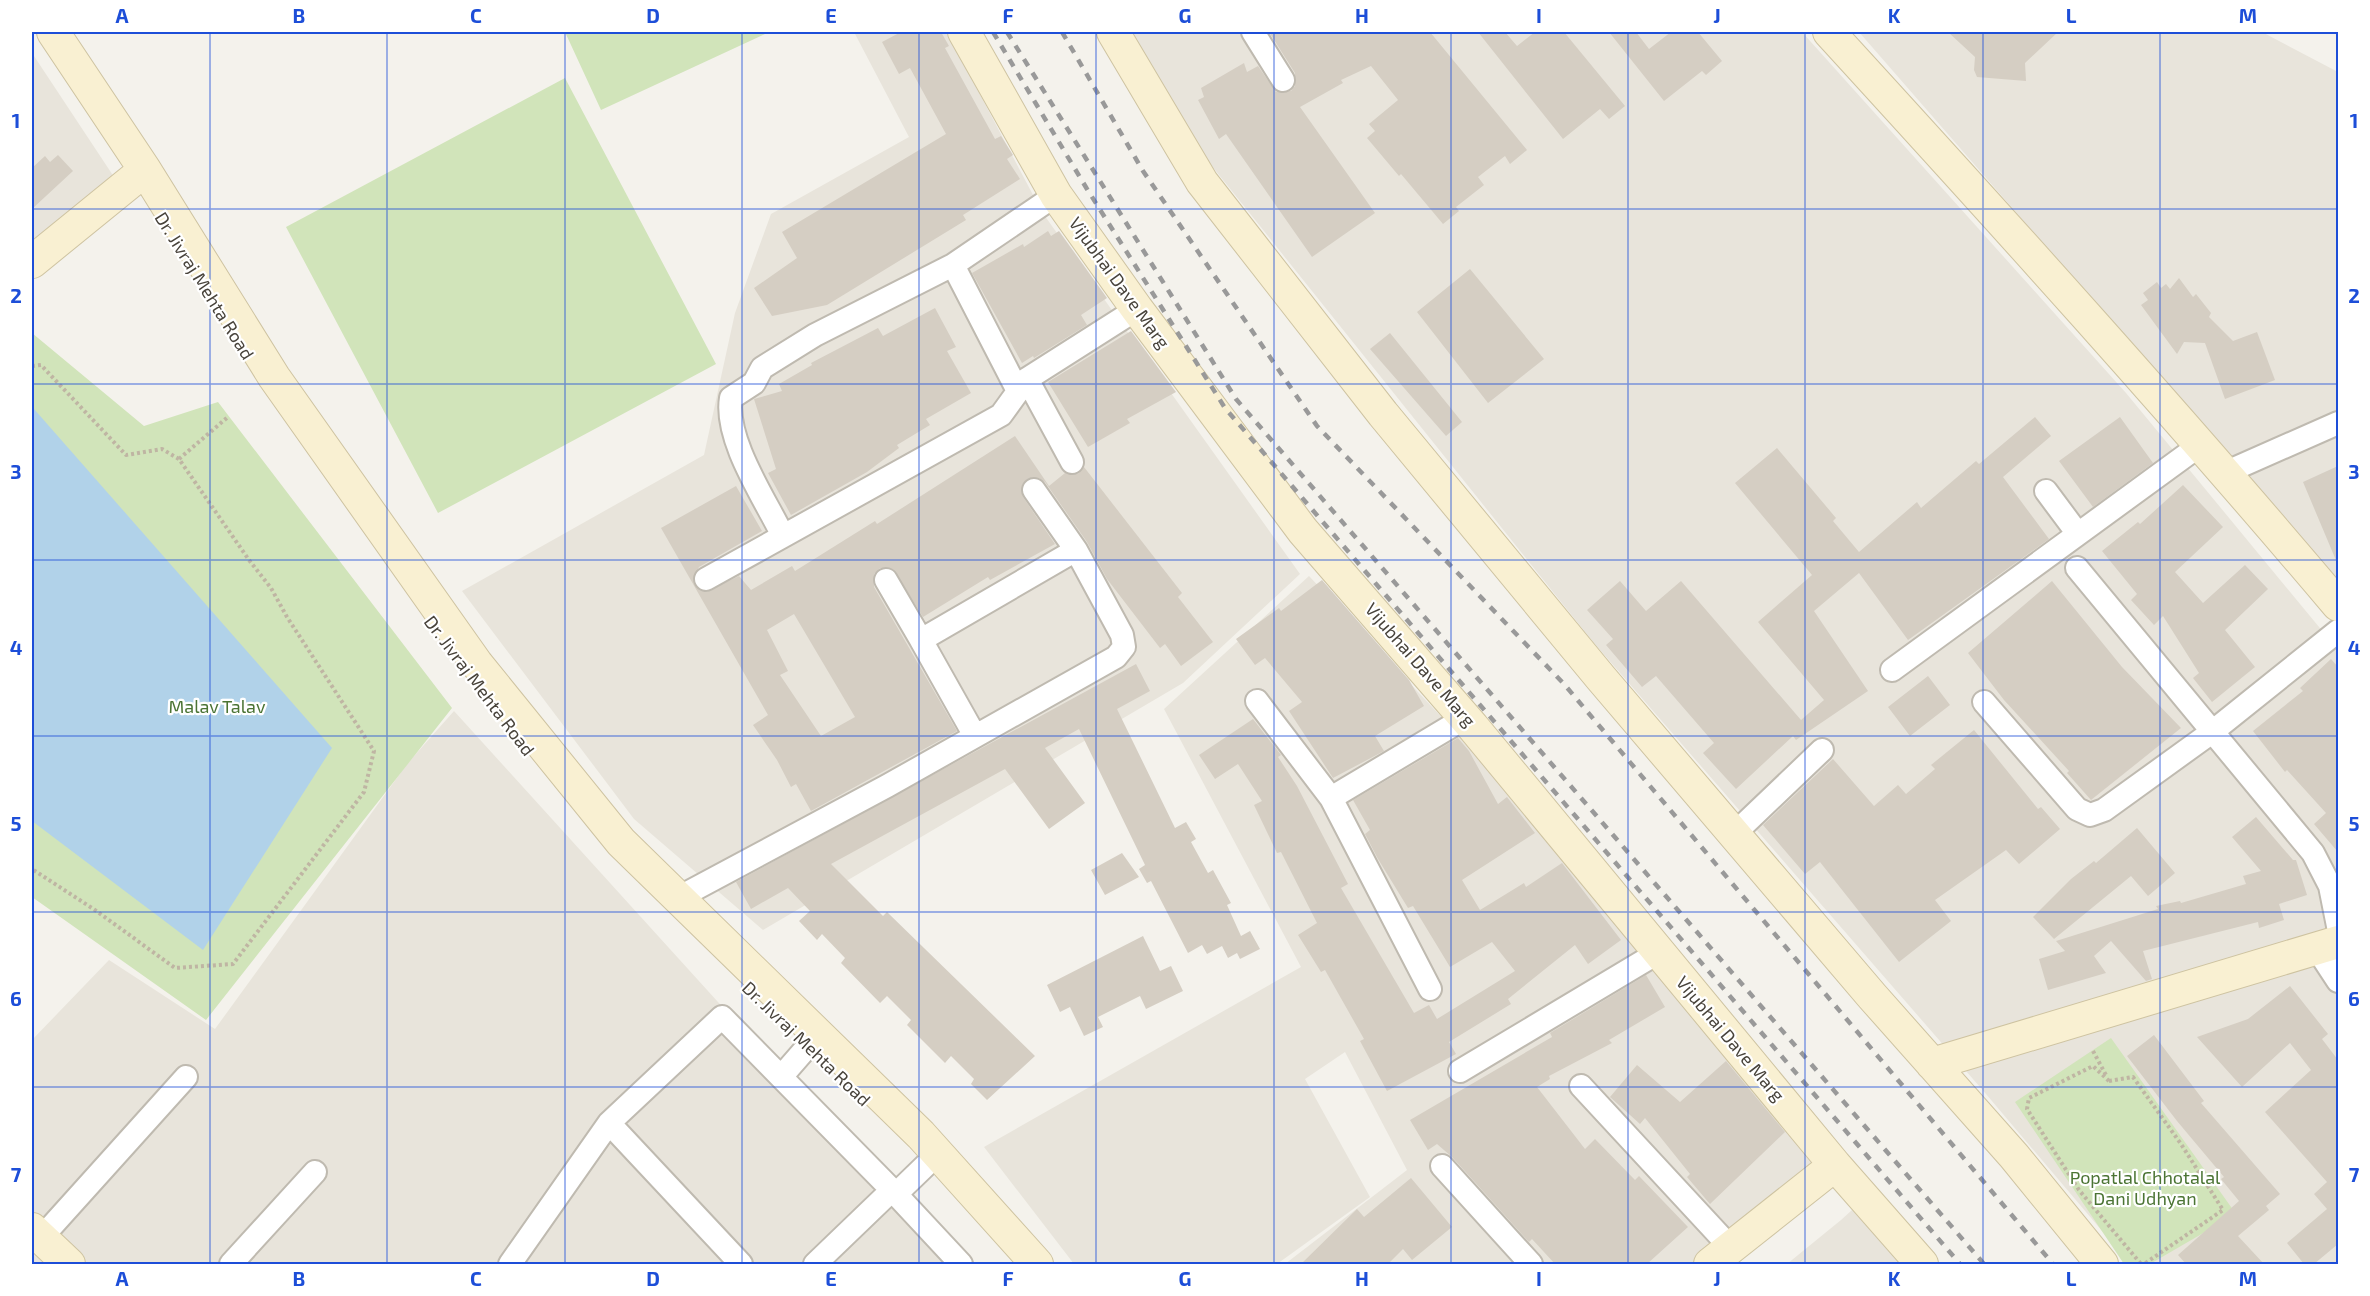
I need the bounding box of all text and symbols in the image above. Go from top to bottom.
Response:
text: A [115,3,129,27]
text: B [293,3,305,27]
text: C [470,3,482,27]
text: D [646,3,660,27]
text: E [825,3,837,27]
text: F [1002,3,1014,27]
text: G [1179,3,1191,27]
text: H [1355,3,1369,27]
text: I [1536,3,1542,27]
text: J [1713,3,1721,27]
text: K [1888,3,1901,27]
text: L [2066,3,2077,27]
text: M [2239,3,2257,27]
text: 1 [12,108,20,132]
text: 1 [2350,108,2358,132]
street label: Dr. Jivraj Mehta Road [151,208,259,363]
street label: Vijubhai Dave Marg [1065,212,1175,352]
text: 2 [10,283,22,307]
text: 2 [2348,283,2360,307]
text: 3 [10,459,22,483]
text: 3 [2348,459,2360,483]
street label: Vijubhai Dave Marg [1361,598,1481,731]
street label: Dr. Jivraj Mehta Road [420,611,540,760]
text: 4 [10,635,23,659]
text: 4 [2348,635,2361,659]
park label: Malav Talav [168,695,266,717]
text: 5 [10,811,22,835]
text: 5 [2348,811,2360,835]
street label: Vijubhai Dave Marg [1672,971,1790,1106]
street label: Dr. Jivraj Mehta Road [738,976,875,1110]
text: 6 [10,986,22,1010]
text: 6 [2348,986,2360,1010]
text: 7 [11,1162,22,1186]
text: 7 [2349,1162,2360,1186]
park label: Popatlal Chhotalal Dani Udhyan [2070,1166,2221,1209]
text: A [115,1266,129,1290]
text: B [293,1266,305,1290]
text: C [470,1266,482,1290]
text: D [646,1266,660,1290]
text: E [825,1266,837,1290]
text: F [1002,1266,1014,1290]
text: G [1179,1266,1191,1290]
text: H [1355,1266,1369,1290]
text: I [1536,1266,1542,1290]
text: J [1713,1266,1721,1290]
text: K [1888,1266,1901,1290]
text: L [2066,1266,2077,1290]
text: M [2239,1266,2257,1290]

